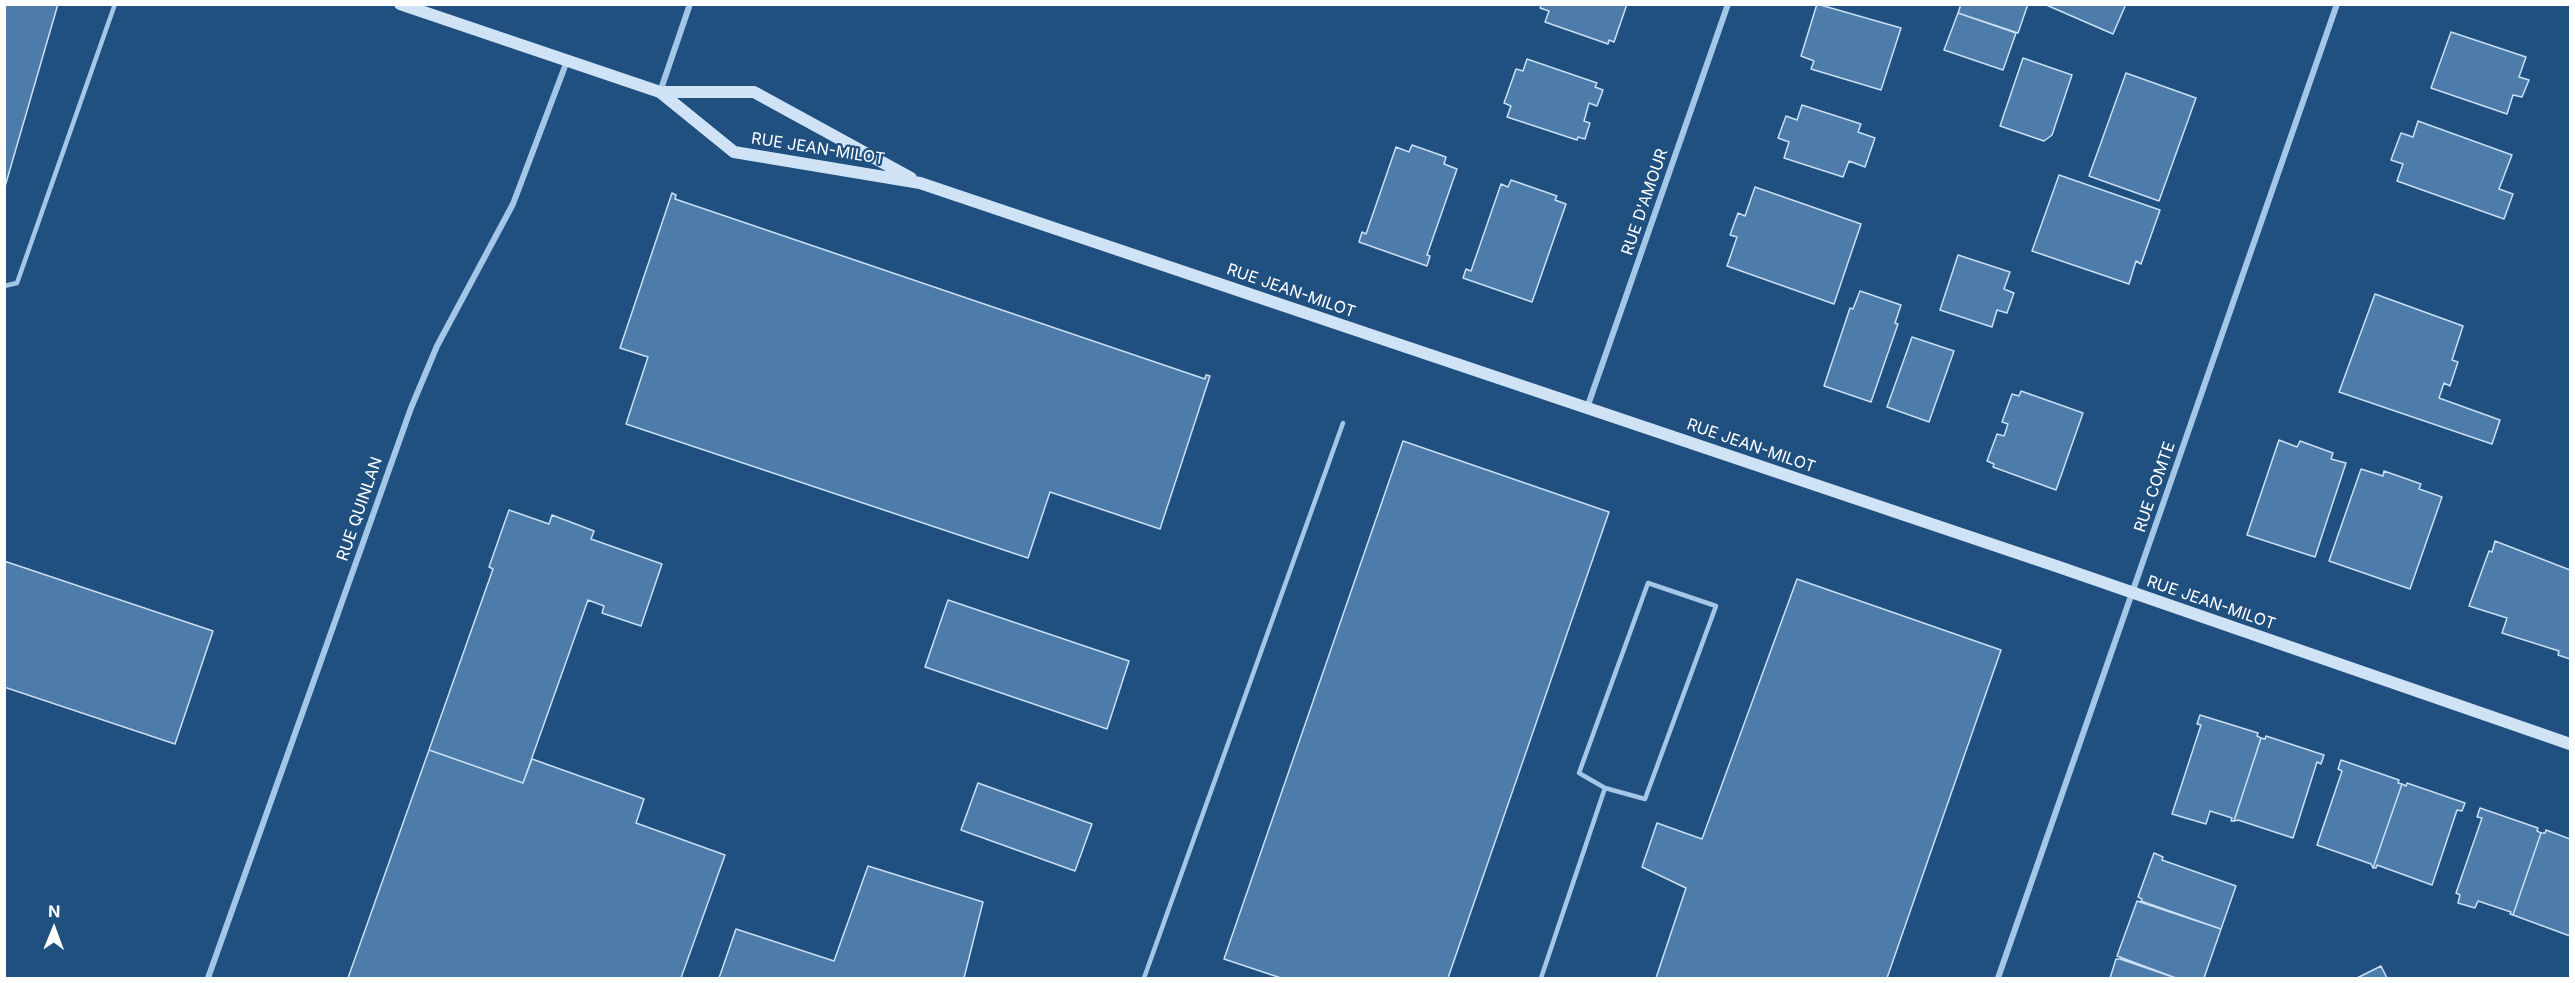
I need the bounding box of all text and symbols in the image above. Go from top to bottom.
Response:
street label: RUE JEAN-MILOT [750,129,886,169]
street label: RUE D'AMOUR [1618,146,1672,258]
street label: RUE JEAN-MILOT [1224,260,1358,322]
street label: RUE JEAN-MILOT [1684,415,1818,477]
street label: RUE COMTE [2131,439,2179,535]
street label: RUE QUINLAN [333,454,387,564]
street label: RUE JEAN-MILOT [2144,572,2278,634]
north arrow [24,899,84,959]
text: N [48,901,61,921]

